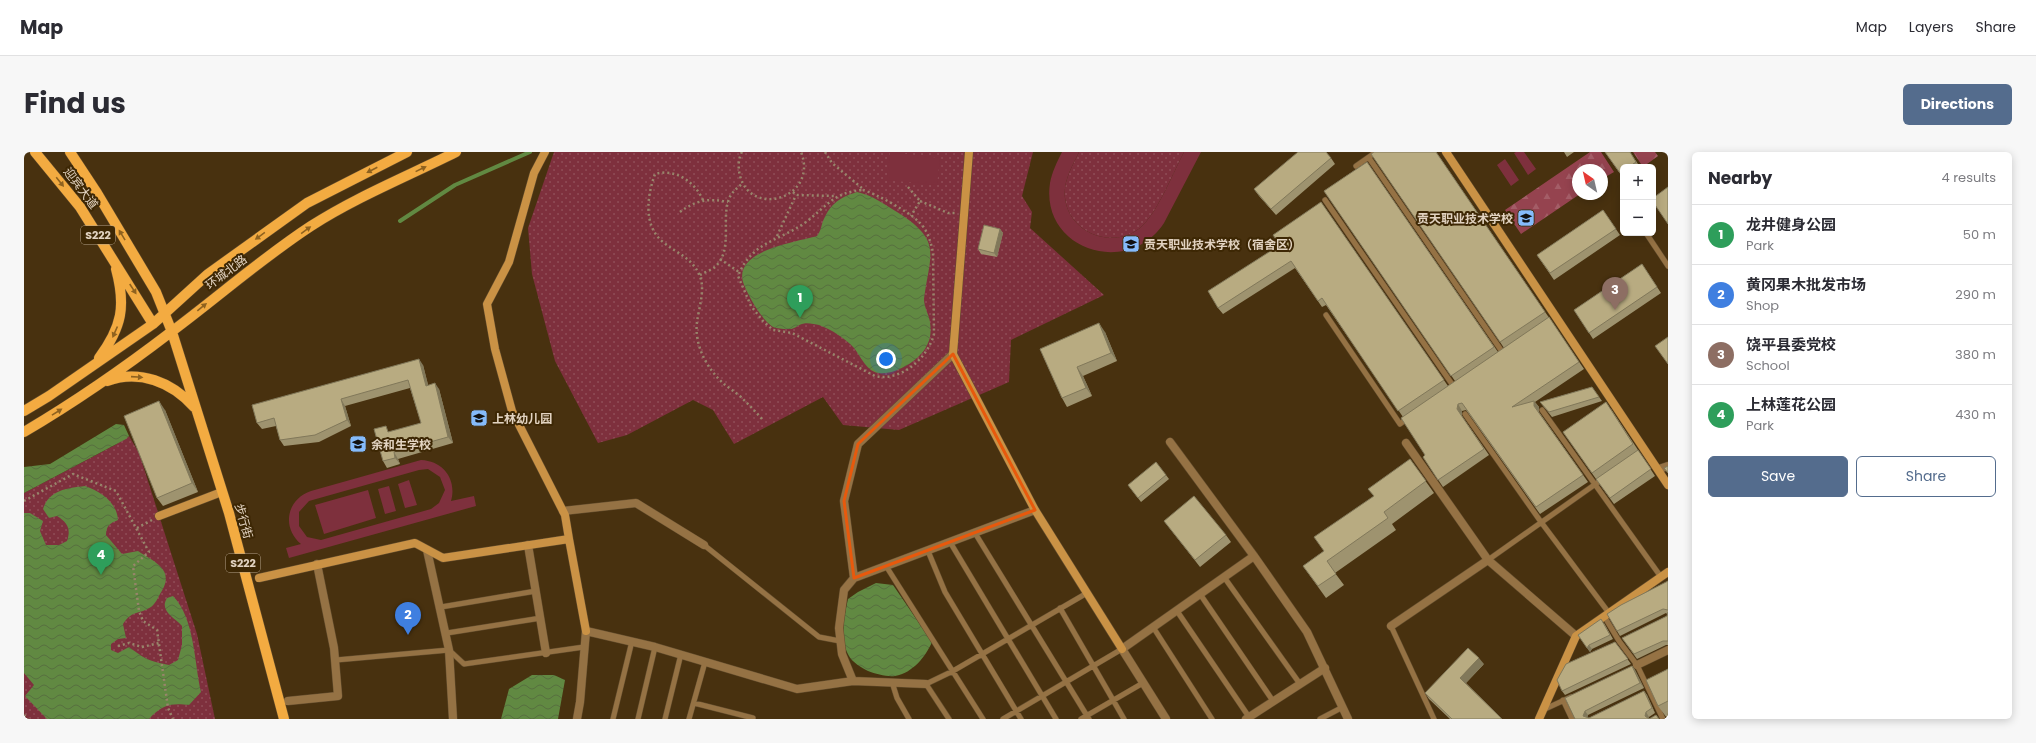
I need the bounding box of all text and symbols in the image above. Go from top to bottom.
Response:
text: Map [20,14,63,41]
text: Map [1856,17,1887,37]
text: Layers [1909,17,1953,37]
text: Share [1975,17,2016,37]
text: Find us [24,84,126,123]
button: Directions [1903,84,2012,125]
street label: 迎宾大道 [60,164,102,212]
north arrow [1572,164,1608,200]
map controls [1620,164,1656,236]
button: + [1620,164,1656,200]
one-way arrow [366,166,378,173]
one-way arrow [415,166,427,172]
text: Nearby [1708,166,1772,190]
text: 4 results [1942,168,1996,187]
one-way arrow [56,177,65,188]
button: − [1620,200,1656,236]
school or university icon: 贡天职业技术学校 [1516,208,1536,228]
place label: 贡天职业技术学校 [1417,210,1513,227]
text: 龙井健身公园 [1746,214,1836,235]
text: 1 [1719,225,1723,244]
text: 50 m [1963,225,1996,244]
road number: S222 [81,226,115,244]
one-way arrow [301,226,311,234]
one-way arrow [119,229,126,241]
one-way arrow [255,232,266,240]
school or university icon: 贡天职业技术学校（宿舍区） [1121,234,1141,254]
place label: 贡天职业技术学校（宿舍区） [1144,236,1300,253]
text: Park [1746,236,1774,255]
street label: 环城北路 [202,251,250,293]
text: 黄冈果木批发市场 [1746,274,1866,295]
pin: 3 [1602,277,1628,310]
one-way arrow [129,284,137,295]
pin: 1 [787,285,813,318]
text: 2 [1717,285,1725,304]
text: 290 m [1955,285,1996,304]
text: Shop [1746,296,1779,315]
one-way arrow [196,303,207,312]
one-way arrow [112,326,118,338]
text: 饶平县委党校 [1746,334,1836,355]
text: 3 [1717,345,1725,364]
text: 380 m [1955,345,1996,364]
your location [876,349,896,369]
text: School [1746,356,1790,375]
one-way arrow [131,373,143,380]
text: 上林莲花公园 [1746,394,1836,415]
text: 4 [1717,405,1725,424]
text: 430 m [1955,405,1996,424]
school or university icon: 上林幼儿园 [469,408,489,428]
one-way arrow [52,409,63,416]
place label: 上林幼儿园 [492,410,552,427]
text: Park [1746,416,1774,435]
school or university icon: 余和生学校 [348,434,368,454]
place label: 余和生学校 [371,436,431,453]
button: Save [1708,456,1848,497]
button: Share [1856,456,1996,497]
street label: 步行街 [231,501,257,541]
pin: 4 [88,542,114,575]
road number: S222 [226,554,260,572]
pin: 2 [395,602,421,635]

